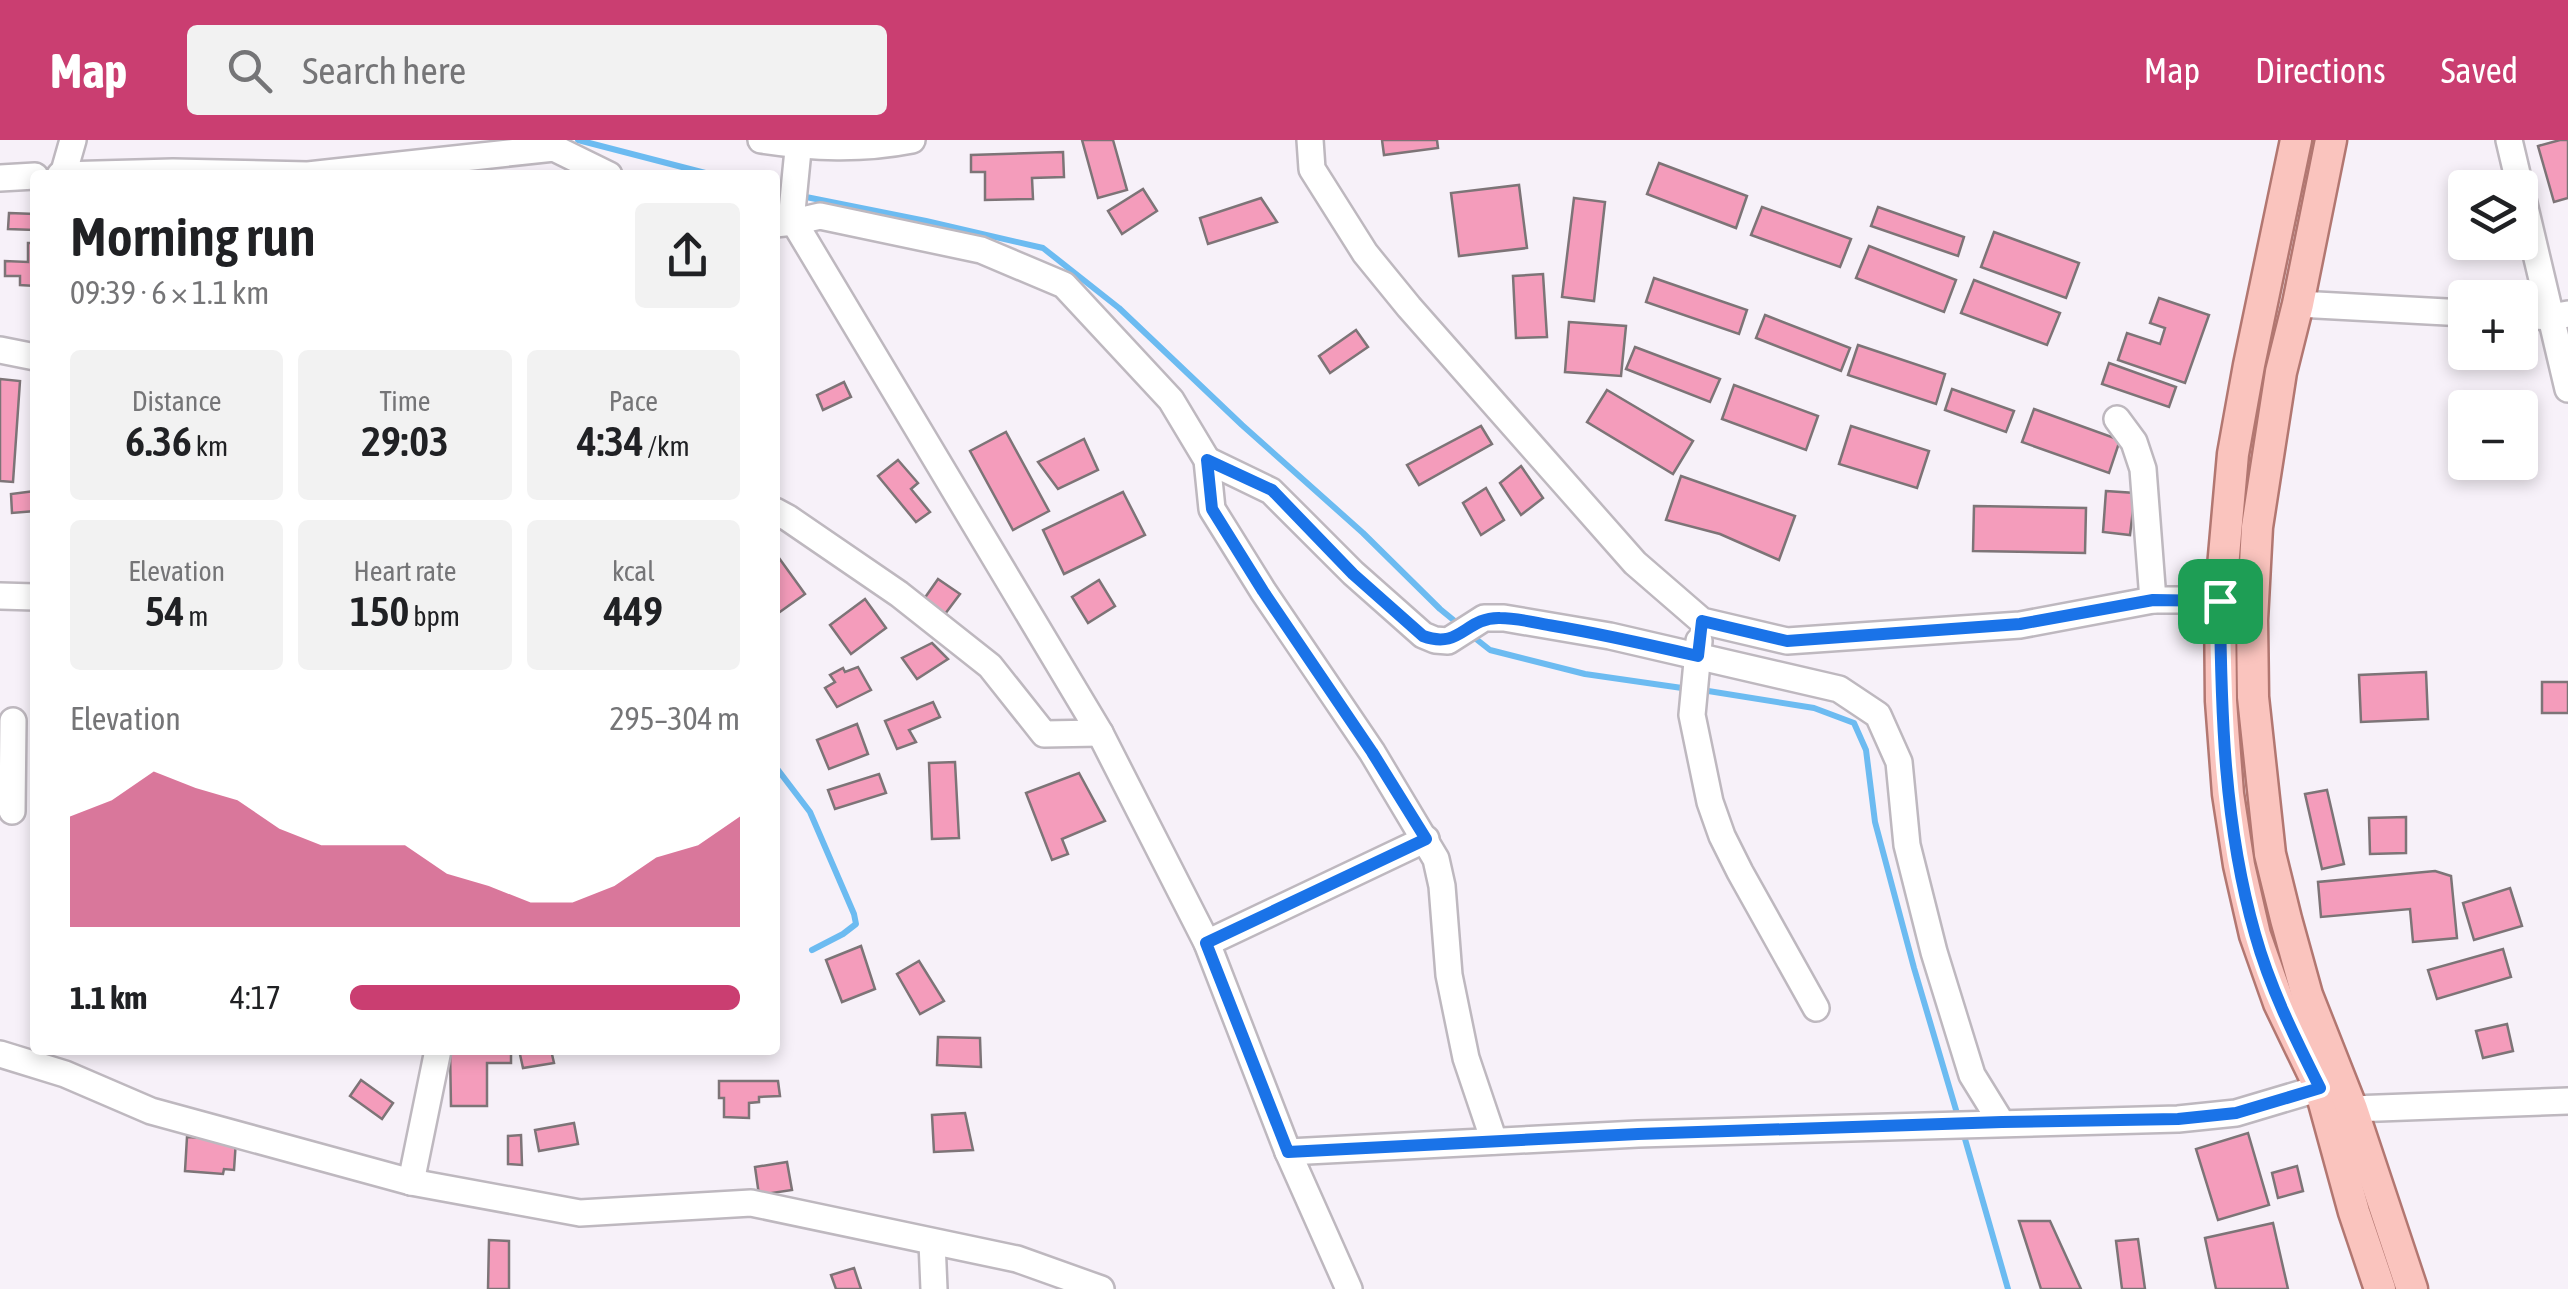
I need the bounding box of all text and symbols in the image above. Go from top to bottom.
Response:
search box [187,25,887,115]
text: Map [50,43,127,98]
icon: search [222,43,277,98]
text: Search here [302,49,466,92]
text: Map [2144,50,2200,90]
text: Directions [2255,50,2386,90]
text: Saved [2441,50,2518,90]
map controls [2448,170,2538,480]
button: layers [2448,170,2538,260]
button: share [635,203,740,308]
text: Morning run [70,205,316,268]
text: 09:39 · 6 × 1.1 km [70,274,269,311]
button: + [2448,280,2538,370]
text: Distance [132,385,222,417]
text: Time [379,385,431,417]
text: Pace [609,385,658,417]
button: − [2448,390,2538,480]
text: 6.36 [125,417,192,465]
text: 29:03 [361,417,449,465]
text: 4:34 [577,417,644,465]
text: km [192,430,228,462]
text: /km [644,430,690,462]
text: Elevation [128,555,225,587]
text: Heart rate [353,555,457,587]
text: kcal [612,555,655,587]
pin [2178,559,2263,644]
icon: arrive [2193,574,2248,629]
text: 54 [145,587,184,635]
text: 150 [350,587,409,635]
text: 449 [604,587,663,635]
text: m [184,600,208,632]
text: bpm [409,600,460,632]
text: Elevation [70,700,181,737]
text: 295–304 m [610,700,740,737]
text: 1.1 km [70,979,147,1016]
text: 4:17 [230,979,281,1016]

